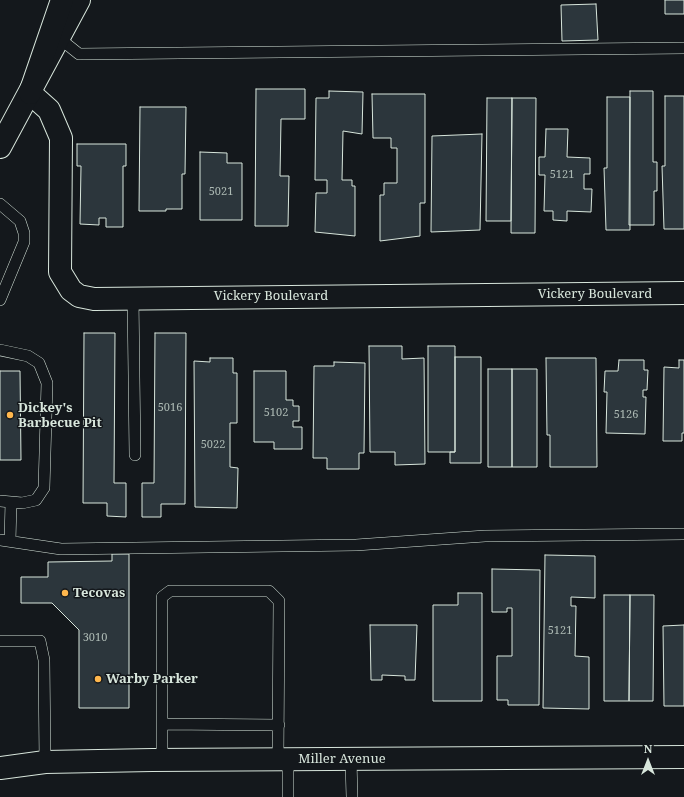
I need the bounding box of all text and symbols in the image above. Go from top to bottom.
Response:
house number: 5121 [550,168,574,182]
house number: 5021 [209,185,233,199]
street label: Vickery Boulevard [538,286,652,302]
street label: Vickery Boulevard [214,288,328,304]
place label: Dickey's Barbecue Pit [18,400,102,431]
house number: 5016 [158,401,182,415]
house number: 5102 [264,406,288,420]
house number: 5126 [614,408,638,422]
marker: Dickey's Barbecue Pit [5,410,15,420]
house number: 5022 [201,438,225,452]
place label: Tecovas [73,585,125,601]
marker: Tecovas [60,588,70,598]
house number: 5121 [548,624,572,638]
house number: 3010 [83,631,107,645]
place label: Warby Parker [106,671,198,687]
marker: Warby Parker [93,674,103,684]
north arrow [628,741,668,781]
text: N [644,741,652,756]
street label: Miller Avenue [298,751,386,767]

